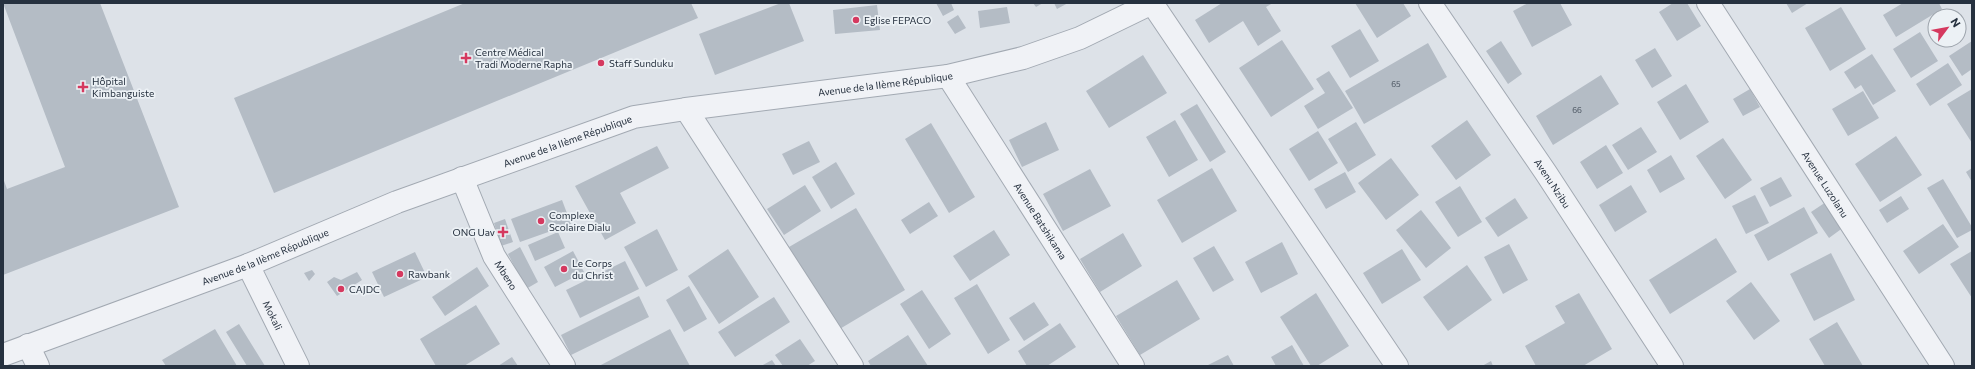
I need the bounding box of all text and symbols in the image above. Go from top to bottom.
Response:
north arrow [1927,8,1967,48]
place label: Eglise FEPACO [864,14,931,26]
marker: Eglise FEPACO [851,15,861,25]
text: N [1948,15,1964,29]
place label: Centre Médical Tradi Moderne Rapha [475,46,572,70]
marker: Centre Médical Tradi Moderne Rapha [460,52,472,64]
place label: Staff Sunduku [609,57,673,69]
marker: Staff Sunduku [596,58,606,68]
street label: Avenue de la IIème République [817,69,954,98]
place label: Hôpital Kimbanguiste [92,75,154,99]
house number: 65 [1391,79,1401,89]
marker: Hôpital Kimbanguiste [77,81,89,93]
house number: 66 [1572,105,1582,115]
street label: Avenue de la IIème République [502,112,633,169]
street label: Avenue Luzolanu [1800,149,1851,220]
street label: Avenu Nzibu [1532,156,1573,210]
street label: Avenue Batshikama [1012,180,1069,262]
place label: Complexe Scolaire Dialu [549,209,610,233]
marker: Complexe Scolaire Dialu [536,216,546,226]
street label: Avenue de la IIème République [200,226,330,287]
place label: ONG Uav [452,226,495,238]
marker: ONG Uav [498,227,508,237]
place label: Le Corps du Christ [572,257,613,281]
street label: Mbeno [492,258,520,292]
marker: Le Corps du Christ [559,264,569,274]
place label: Rawbank [408,268,451,280]
marker: Rawbank [395,269,405,279]
place label: CAJDC [349,283,380,295]
marker: CAJDC [336,284,346,294]
street label: Mokali [261,298,285,332]

